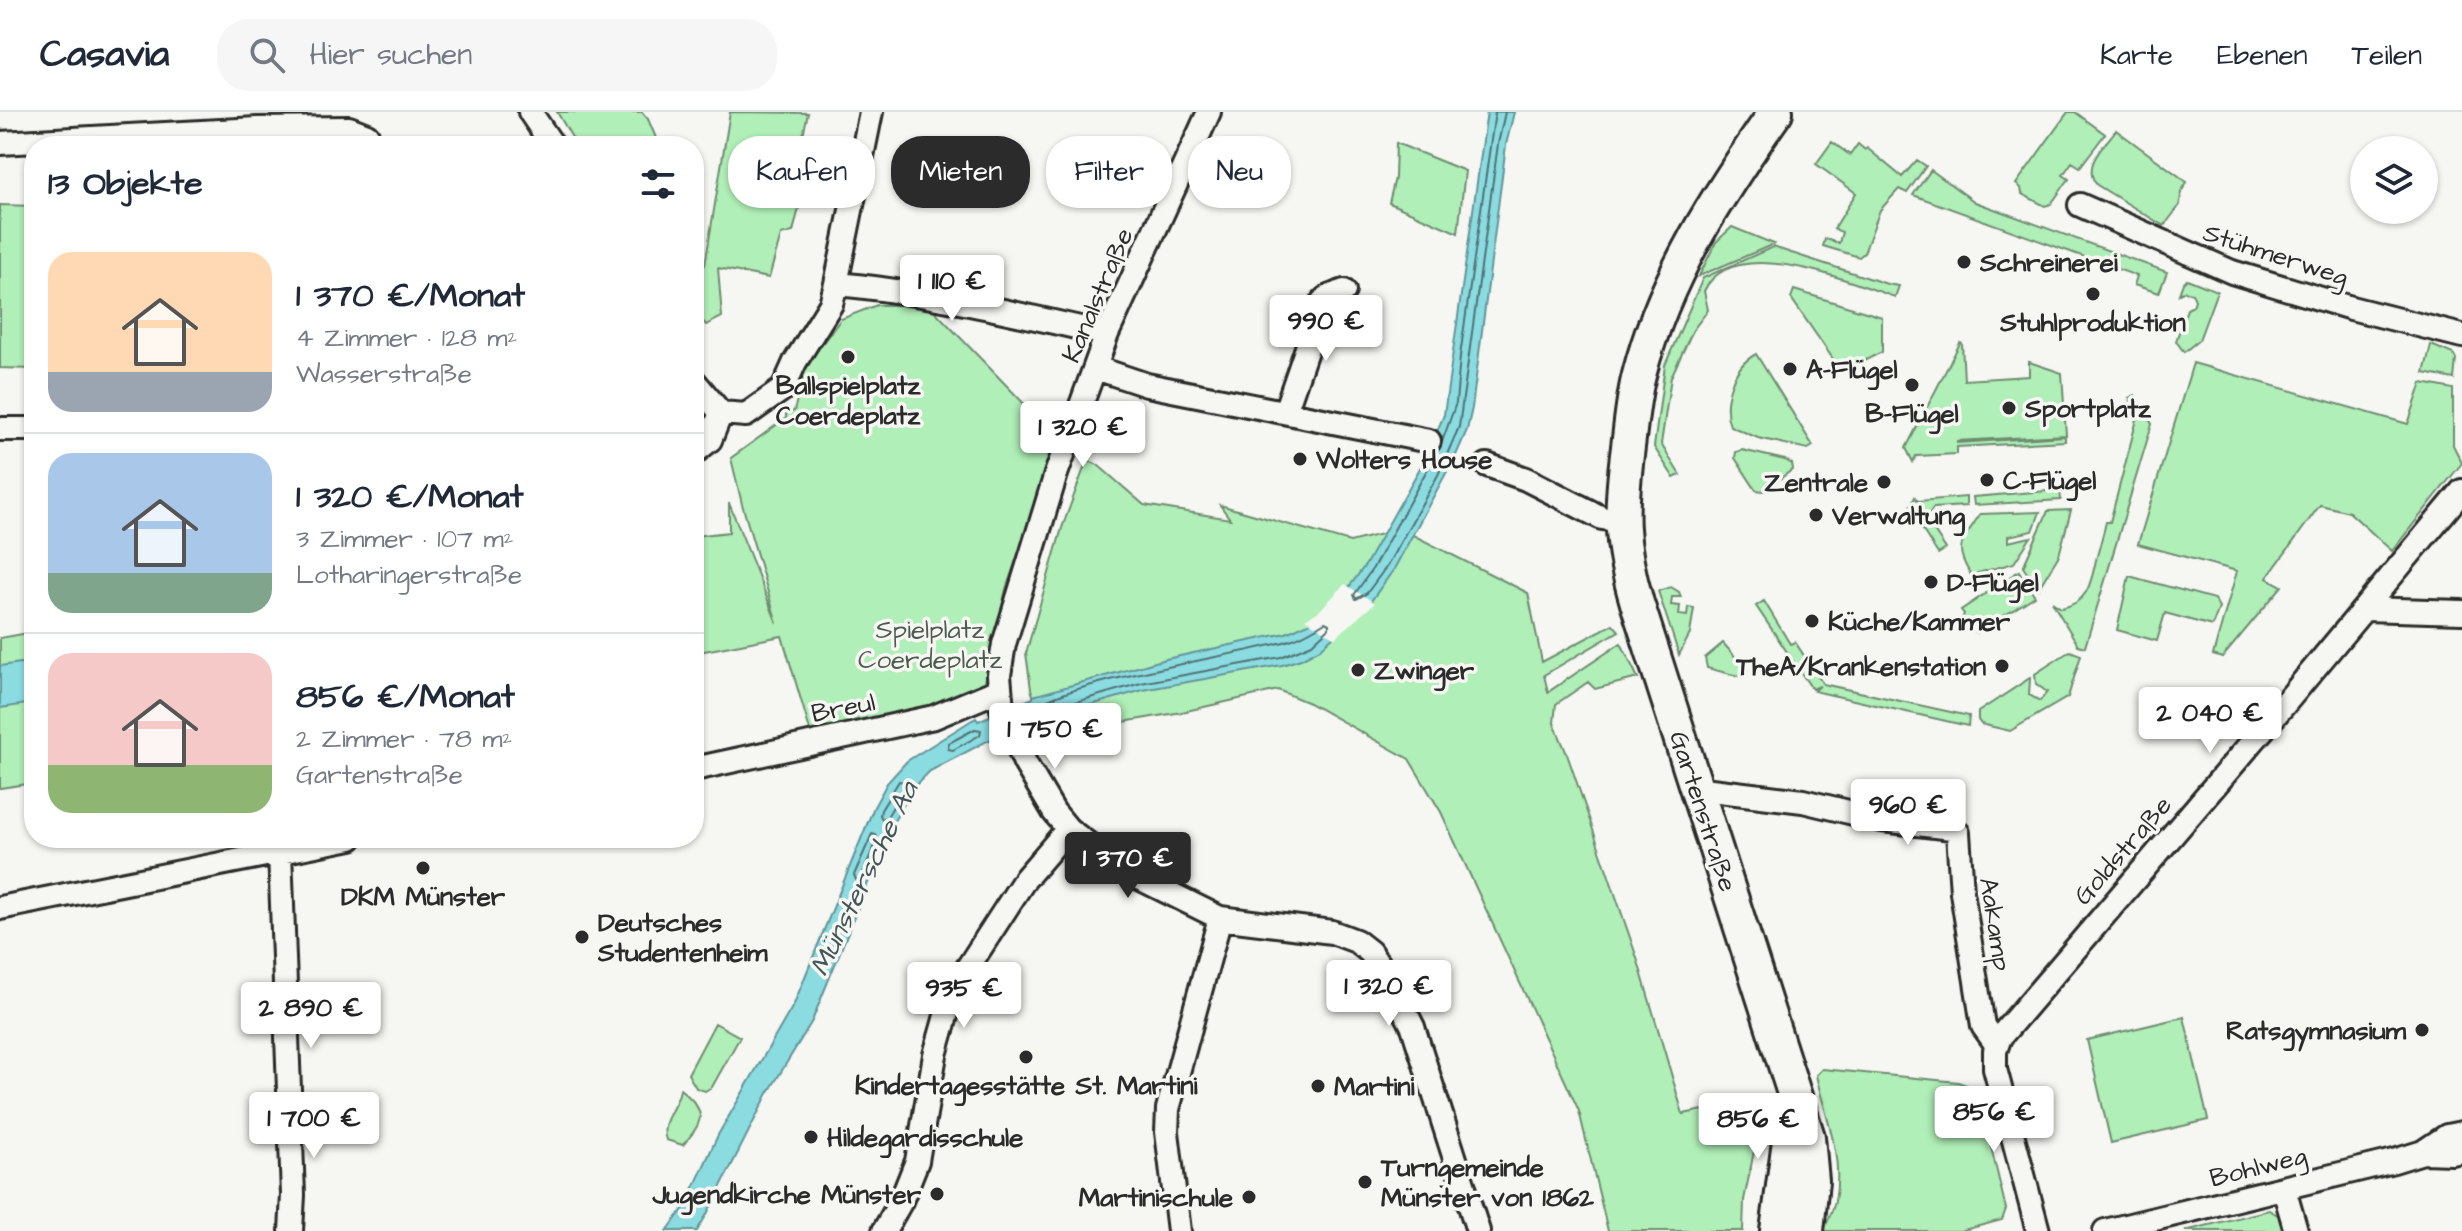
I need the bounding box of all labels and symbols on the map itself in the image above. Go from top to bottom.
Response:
street label: Stühmerweg [2198,215,2353,297]
street label: Kanalstraße [1053,223,1142,368]
place label: Schreinerei [1979,245,2118,281]
marker: Schreinerei [1955,253,1973,271]
pin: 1 110 € [878,255,1026,323]
marker: Stuhlproduktion [2084,285,2102,303]
pin: 990 € [1270,295,1382,363]
place label: Stuhlproduktion [1999,305,2186,341]
marker: Ballspielplatz Coerdeplatz [839,348,857,366]
place label: A-Flügel [1806,352,1898,391]
marker: A-Flügel [1781,360,1799,378]
place label: Ballspielplatz Coerdeplatz [776,368,921,434]
marker: B-Flügel [1903,376,1921,394]
place label: Sportplatz [2024,391,2152,427]
place label: B-Flügel [1865,396,1959,435]
marker: Sportplatz [2000,399,2018,417]
pin: 1 320 € [1009,401,1157,469]
place label: Wolters House [1315,442,1492,478]
marker: Wolters House [1291,450,1309,468]
place label: C-Flügel [2003,463,2096,502]
place label: Zentrale [1764,465,1868,501]
marker: C-Flügel [1978,471,1996,489]
marker: Zentrale [1875,473,1893,491]
place label: Verwaltung [1831,498,1966,537]
marker: Verwaltung [1807,506,1825,524]
place label: D-Flügel [1947,565,2039,604]
marker: D-Flügel [1922,573,1940,591]
place label: Küche/Kammer [1828,604,2011,640]
park label: Spielplatz Coerdeplatz [858,612,1002,678]
marker: Küche/Kammer [1803,612,1821,630]
place label: TheA/Krankenstation [1735,649,1986,685]
place label: Zwinger [1374,653,1475,692]
marker: TheA/Krankenstation [1993,657,2011,675]
marker: Zwinger [1349,661,1367,679]
street label: Breul [808,684,878,732]
pin: 2 040 € [2136,687,2284,755]
pin: 1 750 € [981,703,1129,771]
street label: Gartenstraße [1660,726,1746,896]
water label: Münstersche Aa [800,773,929,982]
pin: 960 € [1852,779,1964,847]
street label: Goldstraße [2065,788,2180,913]
pin: 1 370 € [1054,832,1202,900]
marker: DKM Münster [414,859,432,877]
street label: Aakamp [1970,875,2020,973]
place label: DKM Münster [341,879,506,915]
place label: Deutsches Studentenheim [597,905,768,971]
marker: Deutsches Studentenheim [573,928,591,946]
pin: 1 320 € [1315,960,1463,1028]
pin: 935 € [908,962,1020,1030]
pin: 2 890 € [237,982,385,1050]
place label: Ratsgymnasium [2226,1013,2407,1052]
marker: Ratsgymnasium [2413,1021,2431,1039]
marker: Kindertagesstätte St. Martini [1017,1048,1035,1066]
place label: Kindertagesstätte St. Martini [855,1068,1197,1107]
place label: Martini [1334,1069,1415,1105]
marker: Martini [1309,1077,1327,1095]
pin: 856 € [1938,1086,2050,1154]
pin: 1 700 € [240,1092,388,1160]
pin: 856 € [1702,1093,1814,1161]
place label: Hildegardisschule [827,1120,1023,1159]
marker: Hildegardisschule [802,1128,820,1146]
street label: Bohlweg [2206,1138,2311,1198]
place label: Turngemeinde Münster von 1862 [1380,1150,1594,1216]
marker: Turngemeinde Münster von 1862 [1356,1173,1374,1191]
place label: Jugendkirche Münster [651,1177,922,1216]
place label: Martinischule [1079,1180,1233,1216]
marker: Jugendkirche Münster [928,1185,946,1203]
marker: Martinischule [1240,1188,1258,1206]

